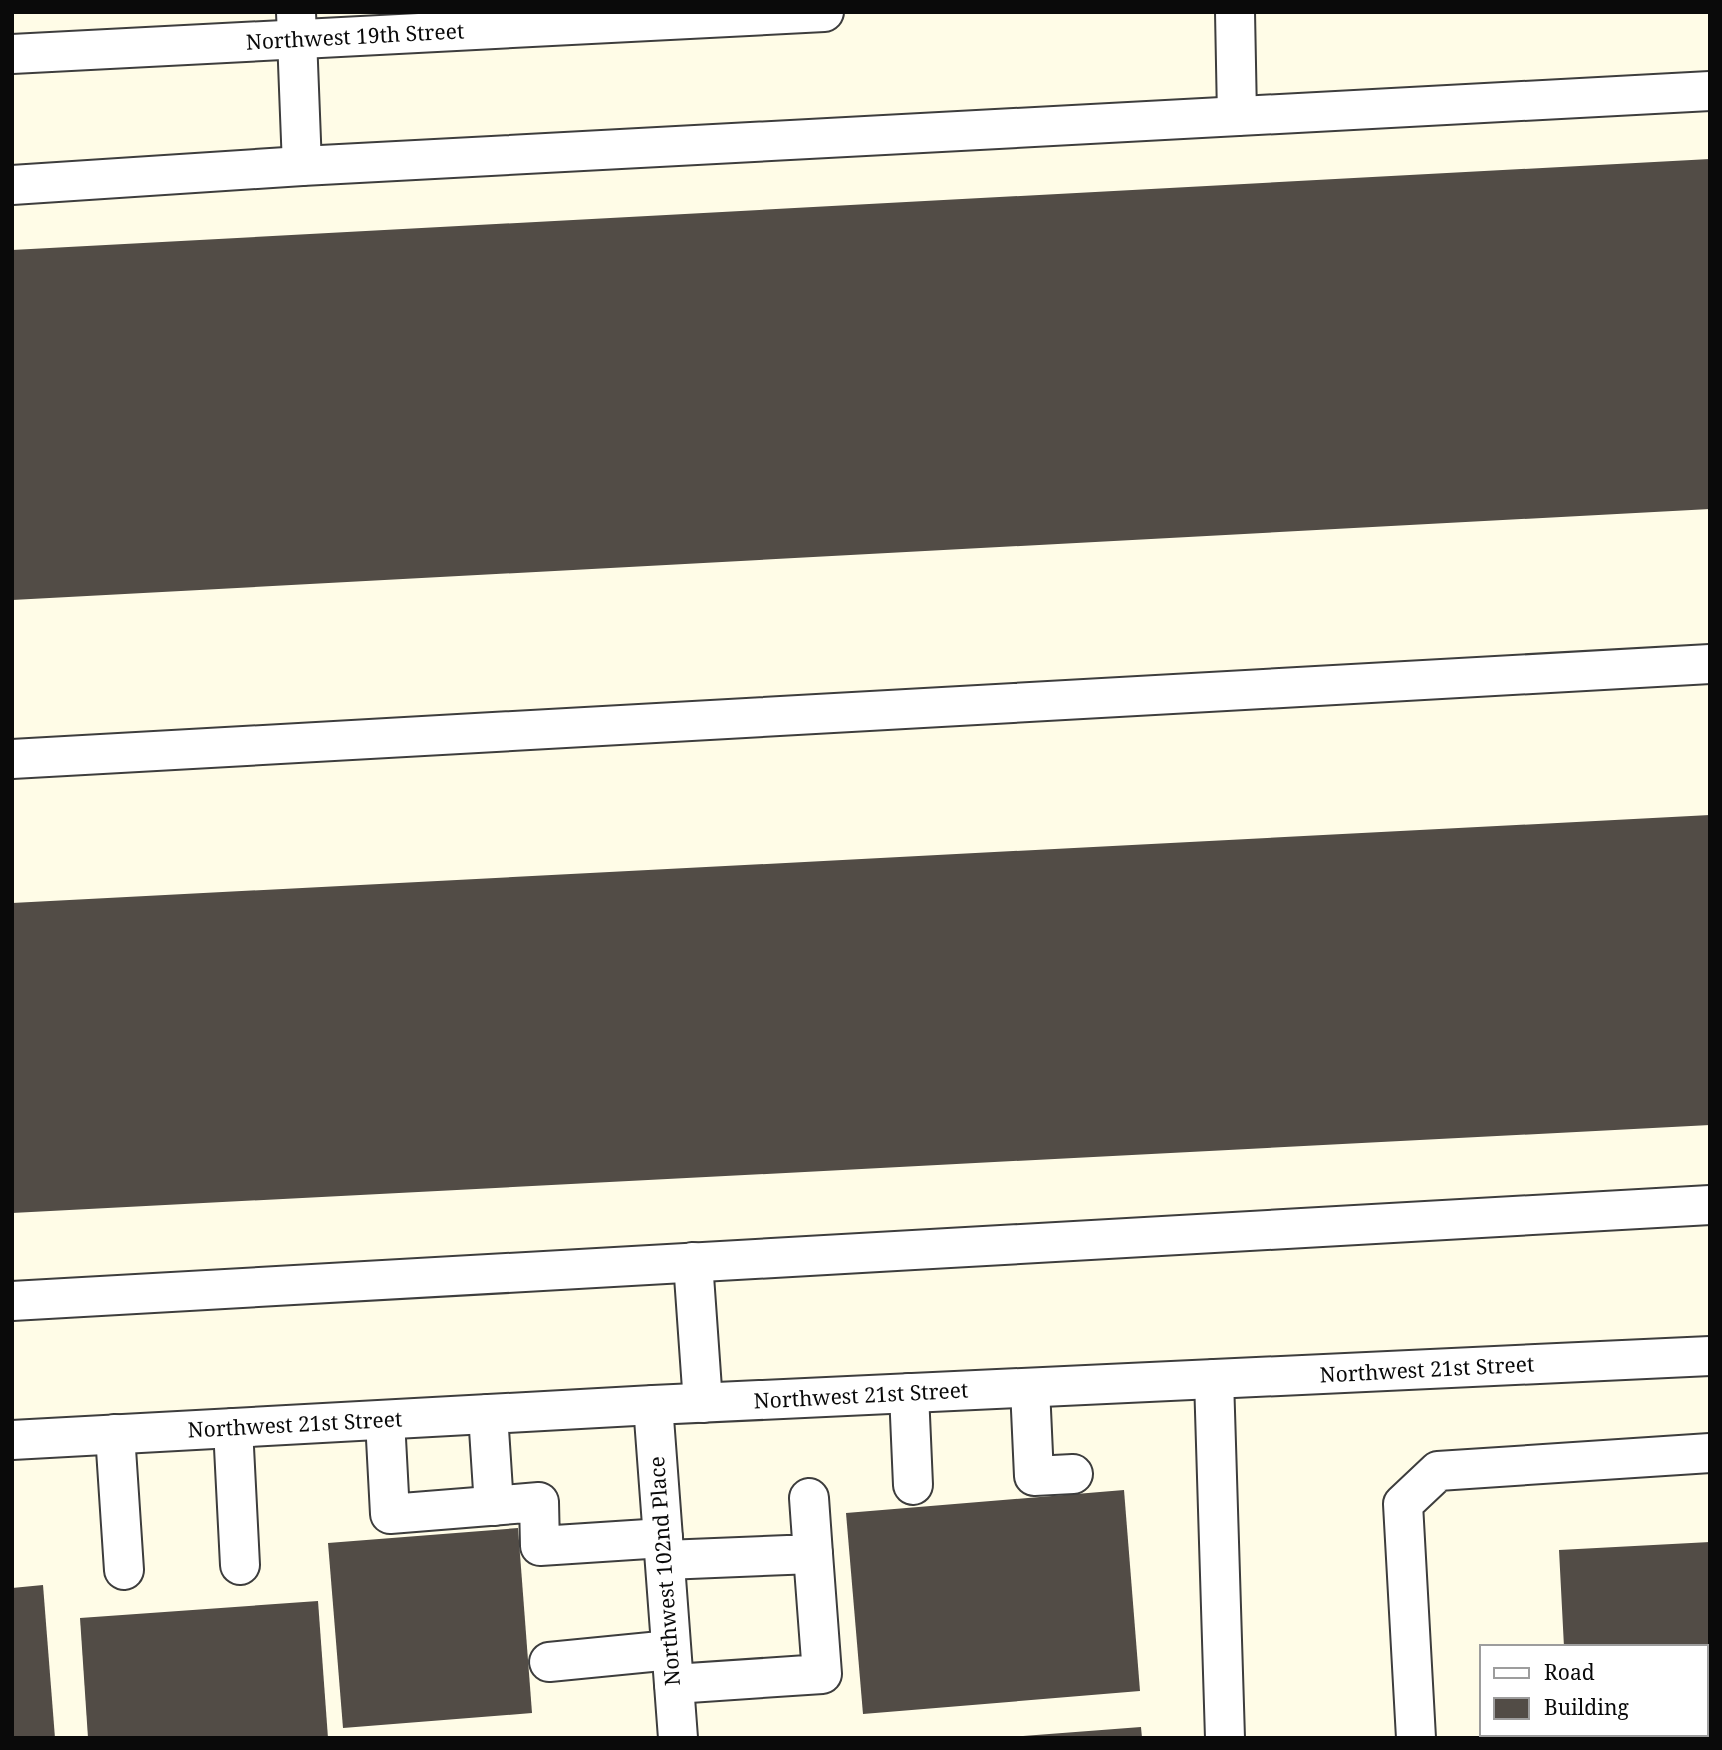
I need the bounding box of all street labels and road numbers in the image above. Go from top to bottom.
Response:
street label: Northwest 19th Street [245,16,465,56]
street label: Northwest 21st Street [1319,1349,1535,1389]
street label: Northwest 21st Street [753,1375,969,1415]
street label: Northwest 21st Street [187,1404,403,1444]
street label: Northwest 102nd Place [642,1455,686,1687]

